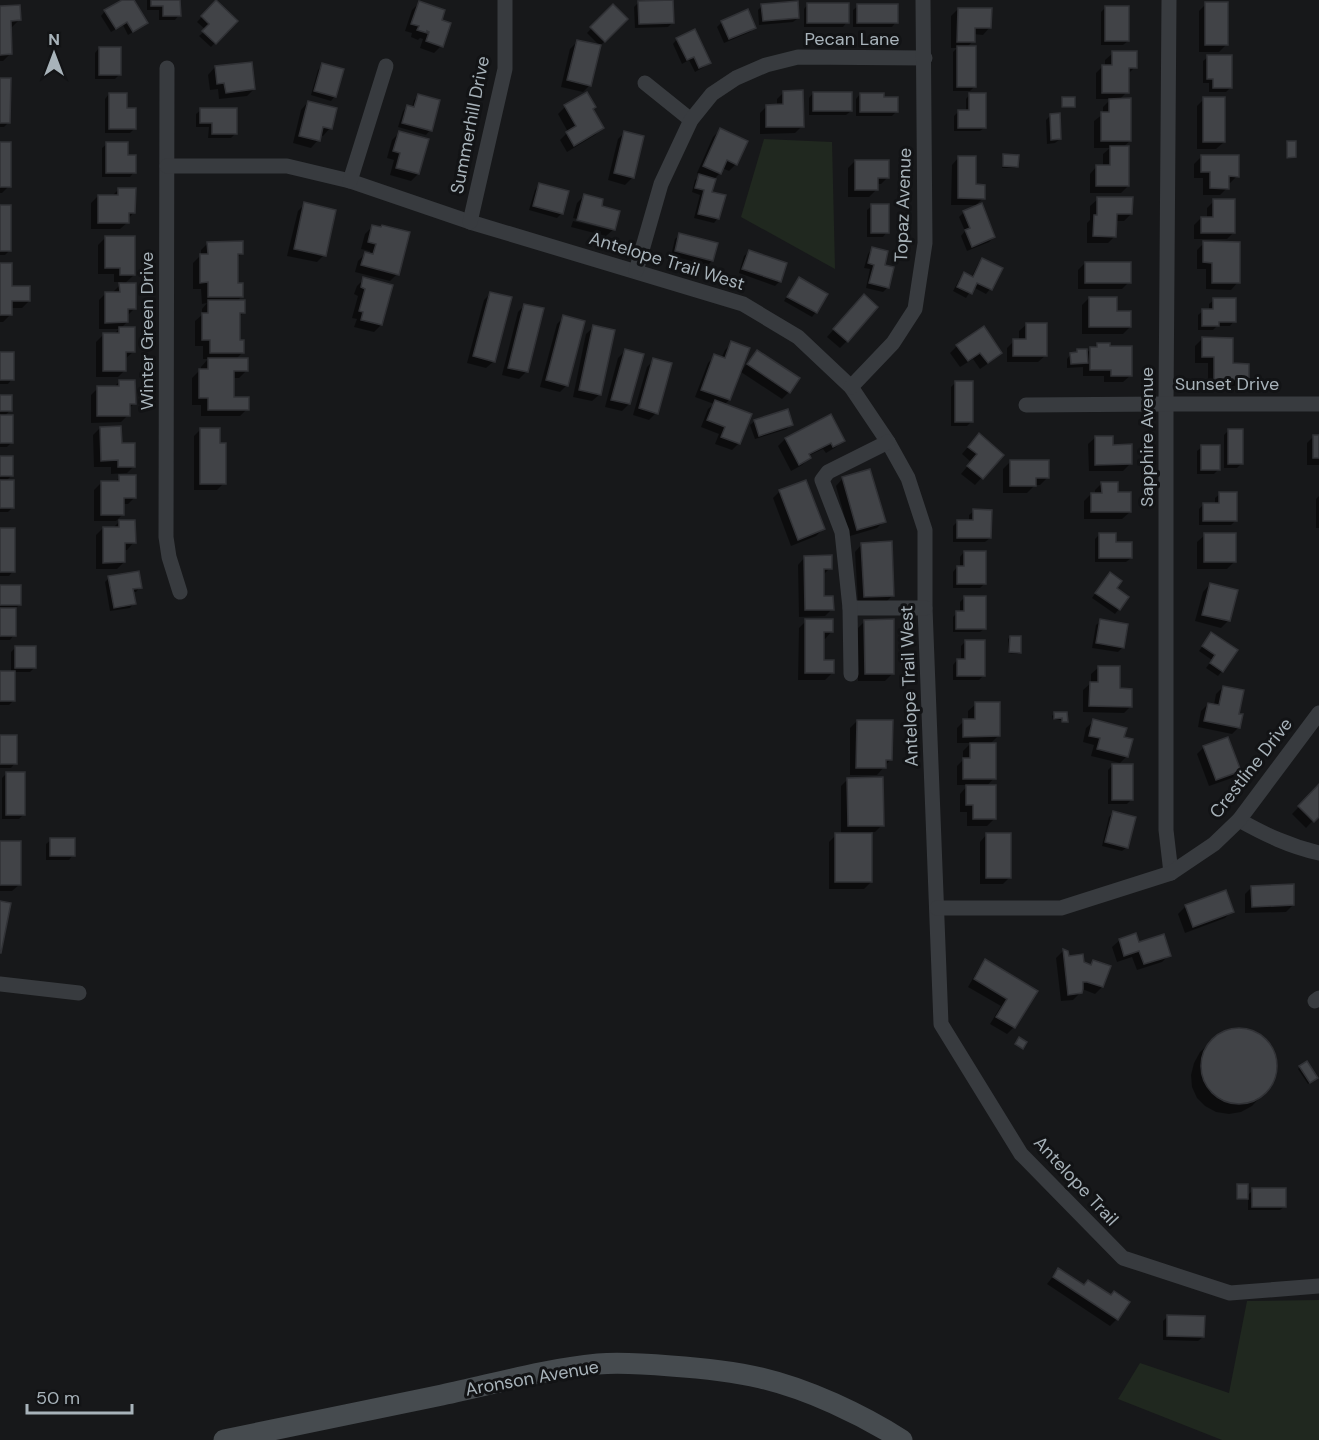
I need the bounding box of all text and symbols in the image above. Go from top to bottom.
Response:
north arrow [24,24,84,84]
street label: Pecan Lane [804,27,900,51]
text: N [48,29,60,50]
street label: Summerhill Drive [445,54,495,196]
street label: Topaz Avenue [889,147,917,263]
street label: Antelope Trail West [586,226,748,296]
street label: Winter Green Drive [135,252,159,410]
street label: Sapphire Avenue [1135,367,1159,507]
street label: Sunset Drive [1175,372,1279,396]
street label: Antelope Trail West [894,605,924,767]
street label: Crestline Drive [1204,713,1298,823]
street label: Antelope Trail [1028,1131,1124,1231]
street label: Aronson Avenue [463,1354,601,1402]
scale bar [27,1377,132,1415]
text: 50 m [36,1386,80,1410]

